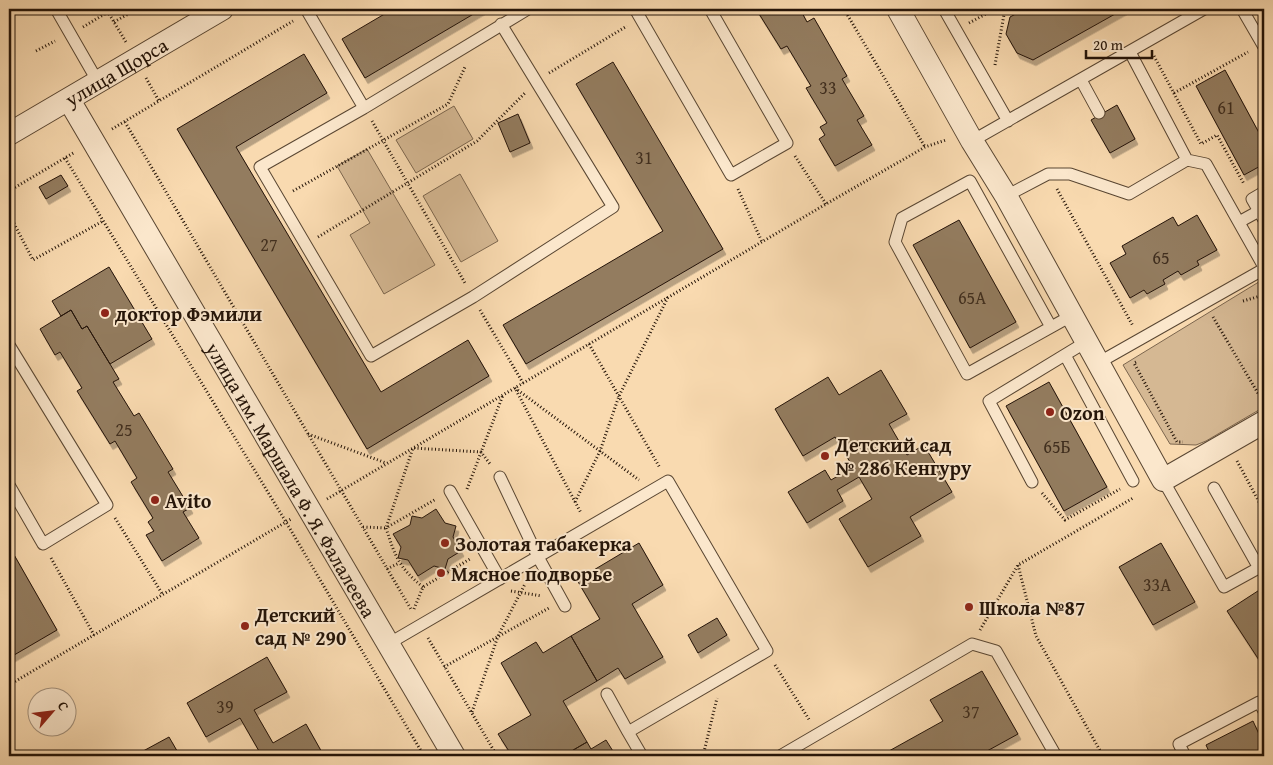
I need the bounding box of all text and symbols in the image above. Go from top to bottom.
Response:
scale bar [1086,28,1152,60]
street label: улица Щорса [58,29,173,113]
text: 20 m [1093,34,1124,55]
house number: 33 [819,74,837,101]
house number: 61 [1217,94,1235,121]
house number: 31 [635,144,653,171]
house number: 27 [260,231,278,258]
house number: 65 [1152,244,1170,271]
house number: 65А [958,284,986,311]
place label: доктор Фэмили [115,299,262,328]
marker: доктор Фэмили [99,307,111,319]
street label: улица им. Маршала Ф. Я. Фалалеева [199,335,384,623]
place label: Ozon [1060,398,1105,427]
marker: Ozon [1044,406,1056,418]
house number: 25 [115,416,133,443]
place label: Детский сад № 286 Кенгуру [834,430,972,482]
house number: 65Б [1043,433,1071,460]
marker: Детский сад № 286 Кенгуру [819,450,831,462]
place label: Avito [165,486,212,515]
marker: Avito [149,494,161,506]
place label: Золотая табакерка [455,529,633,558]
marker: Золотая табакерка [439,537,451,549]
place label: Мясное подворье [451,559,612,588]
marker: Мясное подворье [435,567,447,579]
house number: 33А [1143,571,1171,598]
place label: Школа №87 [979,593,1085,622]
place label: Детский сад № 290 [254,600,346,652]
marker: Школа №87 [963,601,975,613]
marker: Детский сад № 290 [239,620,251,632]
north arrow [28,688,78,738]
house number: 39 [216,693,234,720]
text: С [53,698,74,714]
house number: 37 [962,698,980,725]

